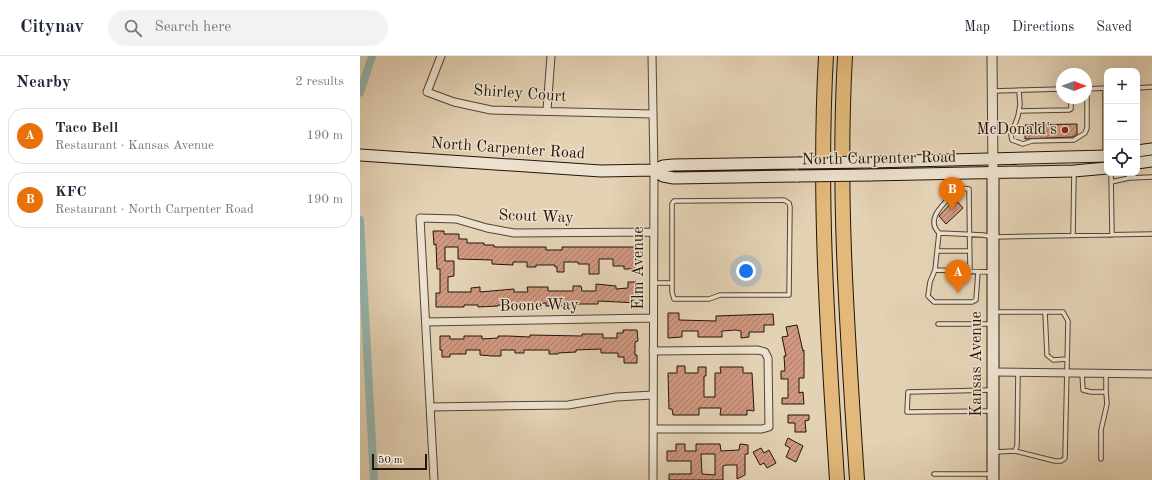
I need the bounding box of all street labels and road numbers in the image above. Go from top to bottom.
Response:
street label: Shirley Court [473,83,568,105]
street label: North Carpenter Road [430,136,586,162]
street label: North Carpenter Road [802,150,956,168]
street label: Scout Way [498,208,574,226]
street label: Elm Avenue [631,226,647,310]
street label: Boone Way [499,297,579,315]
street label: Kansas Avenue [969,311,985,417]

